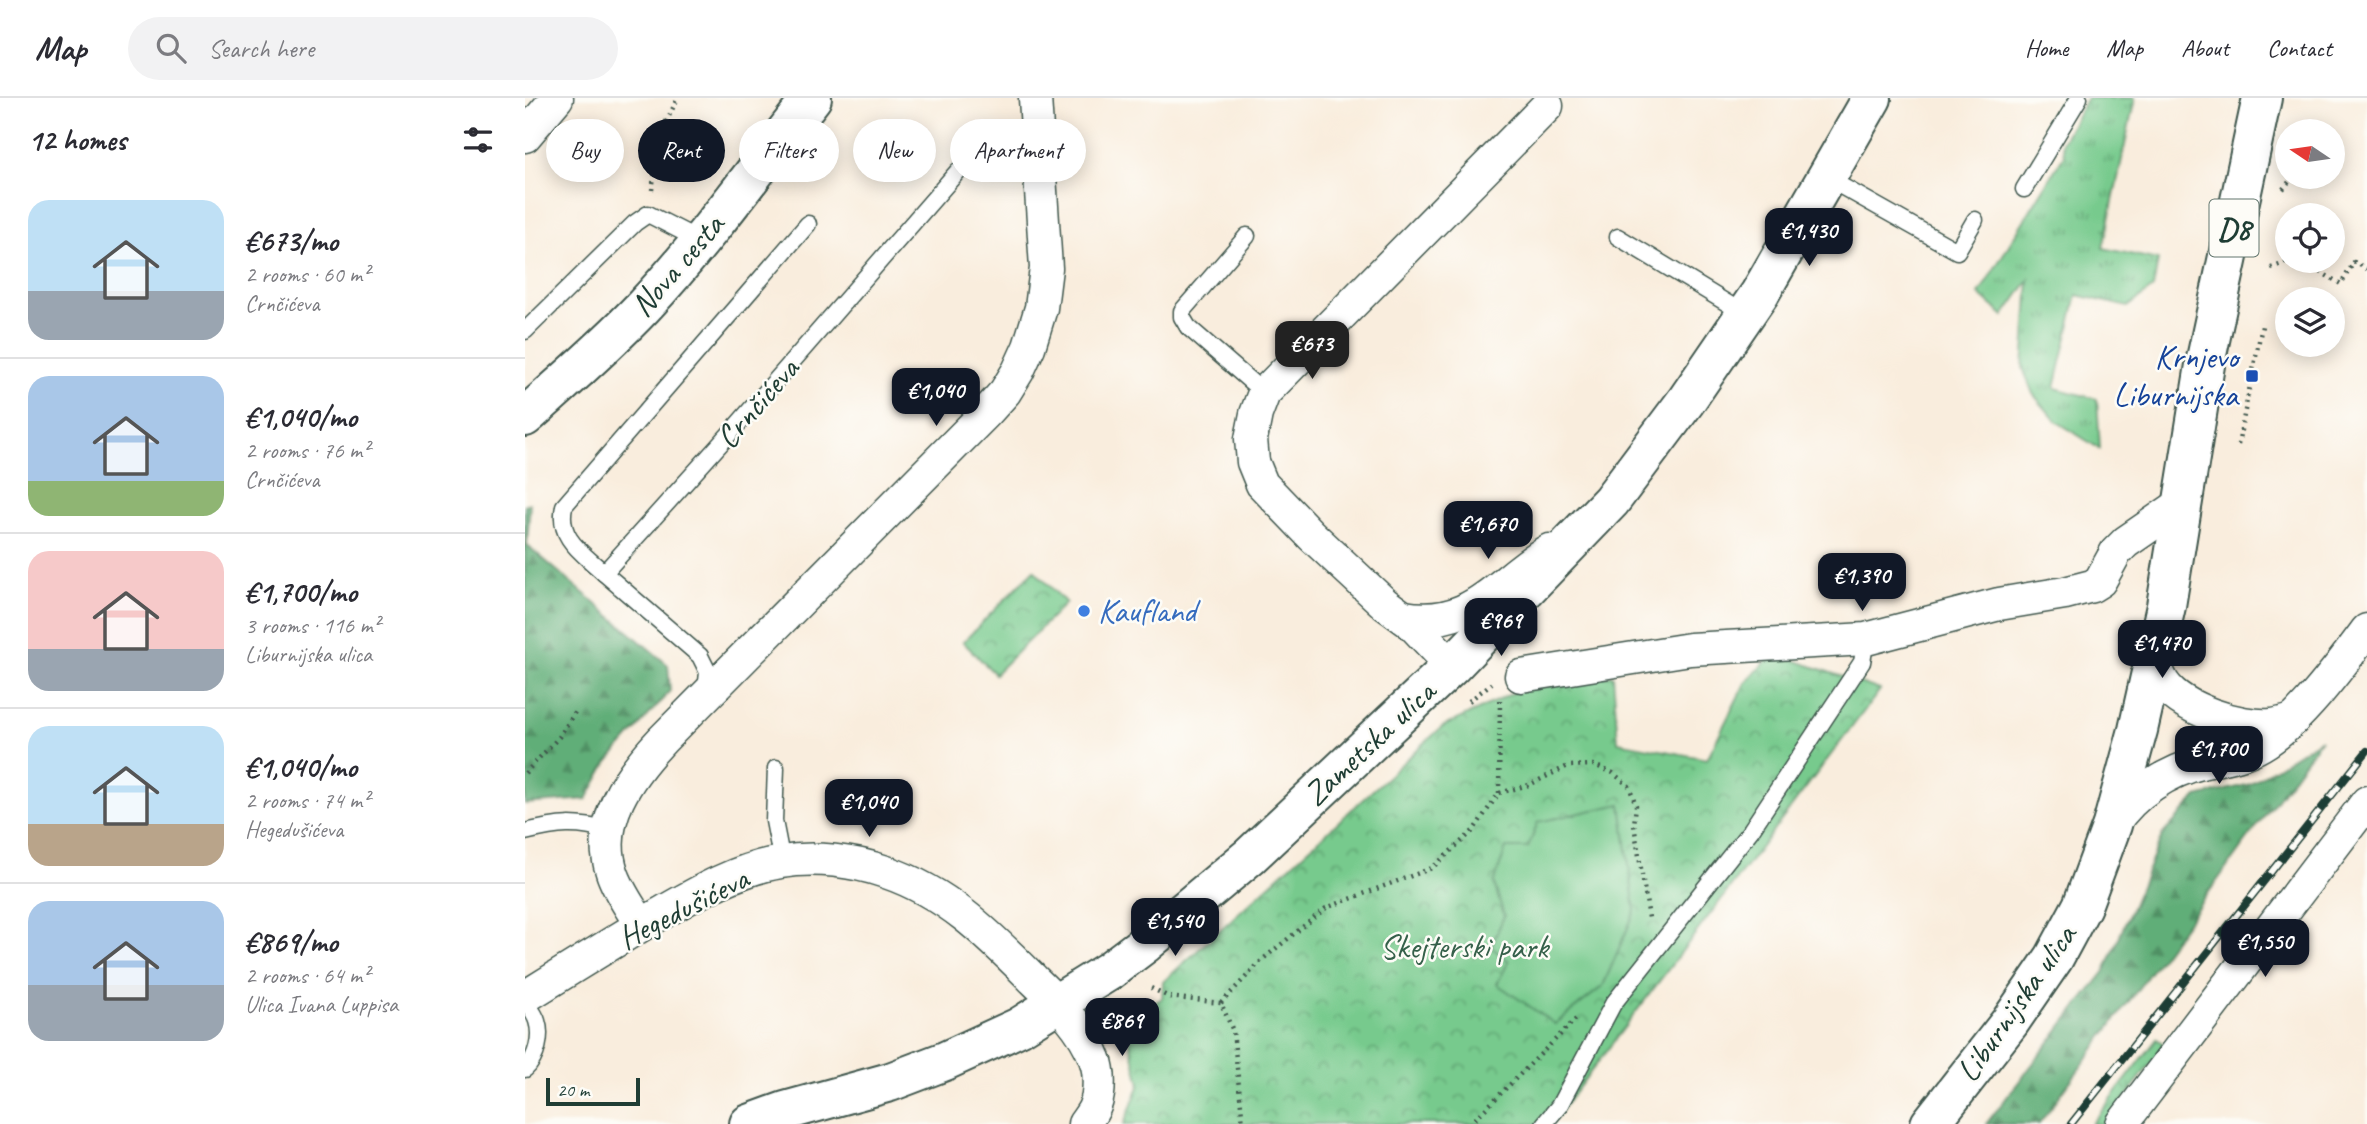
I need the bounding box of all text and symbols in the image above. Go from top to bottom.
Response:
search box [128,17,618,80]
text: Map [35,27,86,69]
icon: search [152,29,190,67]
text: Search here [208,32,314,65]
text: Home [2025,33,2068,63]
text: Map [2106,33,2143,63]
text: About [2181,33,2229,63]
text: Contact [2267,33,2332,63]
chip: Buy [546,119,624,182]
chip: Rent [638,119,725,182]
chip: Filters [739,119,839,182]
chip: New [853,119,936,182]
chip: Apartment [950,119,1086,182]
north arrow [2275,119,2345,189]
map controls [2275,119,2345,357]
text: 12 homes [28,121,126,159]
icon: filters [459,121,497,159]
road number: D8 [2209,200,2259,257]
street label: Nova cesta [621,203,735,325]
button: locate [2275,203,2345,273]
pin: €1,430 [1752,208,1866,268]
text: €1,430 [1781,216,1837,245]
text: €673/mo [245,222,338,260]
icon: home [84,228,168,312]
text: 2 rooms · 60 m² [245,260,369,289]
button: layers [2275,287,2345,357]
text: Crnčićeva [245,289,319,318]
pin: €673 [1271,322,1353,381]
text: €673 [1291,329,1333,358]
place label: Krnjevo Liburnijska [2114,336,2241,416]
street label: Crnčićeva [706,348,809,457]
pin: €1,040 [879,368,993,428]
marker: Krnjevo Liburnijska [2244,368,2260,384]
text: €1,040 [908,376,964,405]
text: €1,040/mo [245,398,357,436]
icon: home [84,404,168,488]
text: 2 rooms · 76 m² [245,436,369,465]
text: Crnčićeva [245,465,319,494]
pin: €1,670 [1431,502,1545,561]
text: €1,670 [1460,509,1516,538]
pin: €1,390 [1805,554,1919,613]
text: €1,390 [1834,561,1890,590]
text: €1,700/mo [245,573,357,611]
icon: home [84,579,168,663]
place label: Kaufland [1098,590,1201,632]
pin: €969 [1460,598,1542,658]
marker: Kaufland [1076,603,1092,619]
text: €969 [1480,606,1522,635]
text: 3 rooms · 116 m² [245,611,380,640]
pin: €1,470 [2105,620,2219,680]
text: €1,470 [2134,628,2190,657]
text: Liburnijska ulica [245,640,372,669]
street label: Zametska ulica [1294,669,1446,815]
pin: €1,700 [2162,726,2276,786]
text: €1,700 [2191,734,2247,763]
text: €1,040/mo [245,748,357,786]
icon: home [84,754,168,838]
pin: €1,040 [812,780,926,839]
text: 2 rooms · 74 m² [245,786,369,815]
text: €1,040 [841,787,897,816]
text: Hegedušićeva [245,815,343,844]
street label: Hegedušićeva [611,856,757,959]
pin: €1,540 [1118,898,1232,958]
text: €1,540 [1147,906,1203,935]
street label: Liburnijska ulica [1946,914,2087,1090]
pin: €1,550 [2208,920,2322,979]
text: €869/mo [245,923,338,961]
park label: Skejterski park [1380,926,1550,968]
text: €1,550 [2237,927,2293,956]
icon: home [84,929,168,1013]
text: 2 rooms · 64 m² [245,961,369,990]
text: Ulica Ivana Luppisa [245,990,398,1019]
pin: €869 [1081,998,1163,1058]
text: €869 [1101,1006,1143,1035]
scale bar [546,1075,641,1107]
text: 20 m [557,1078,589,1102]

